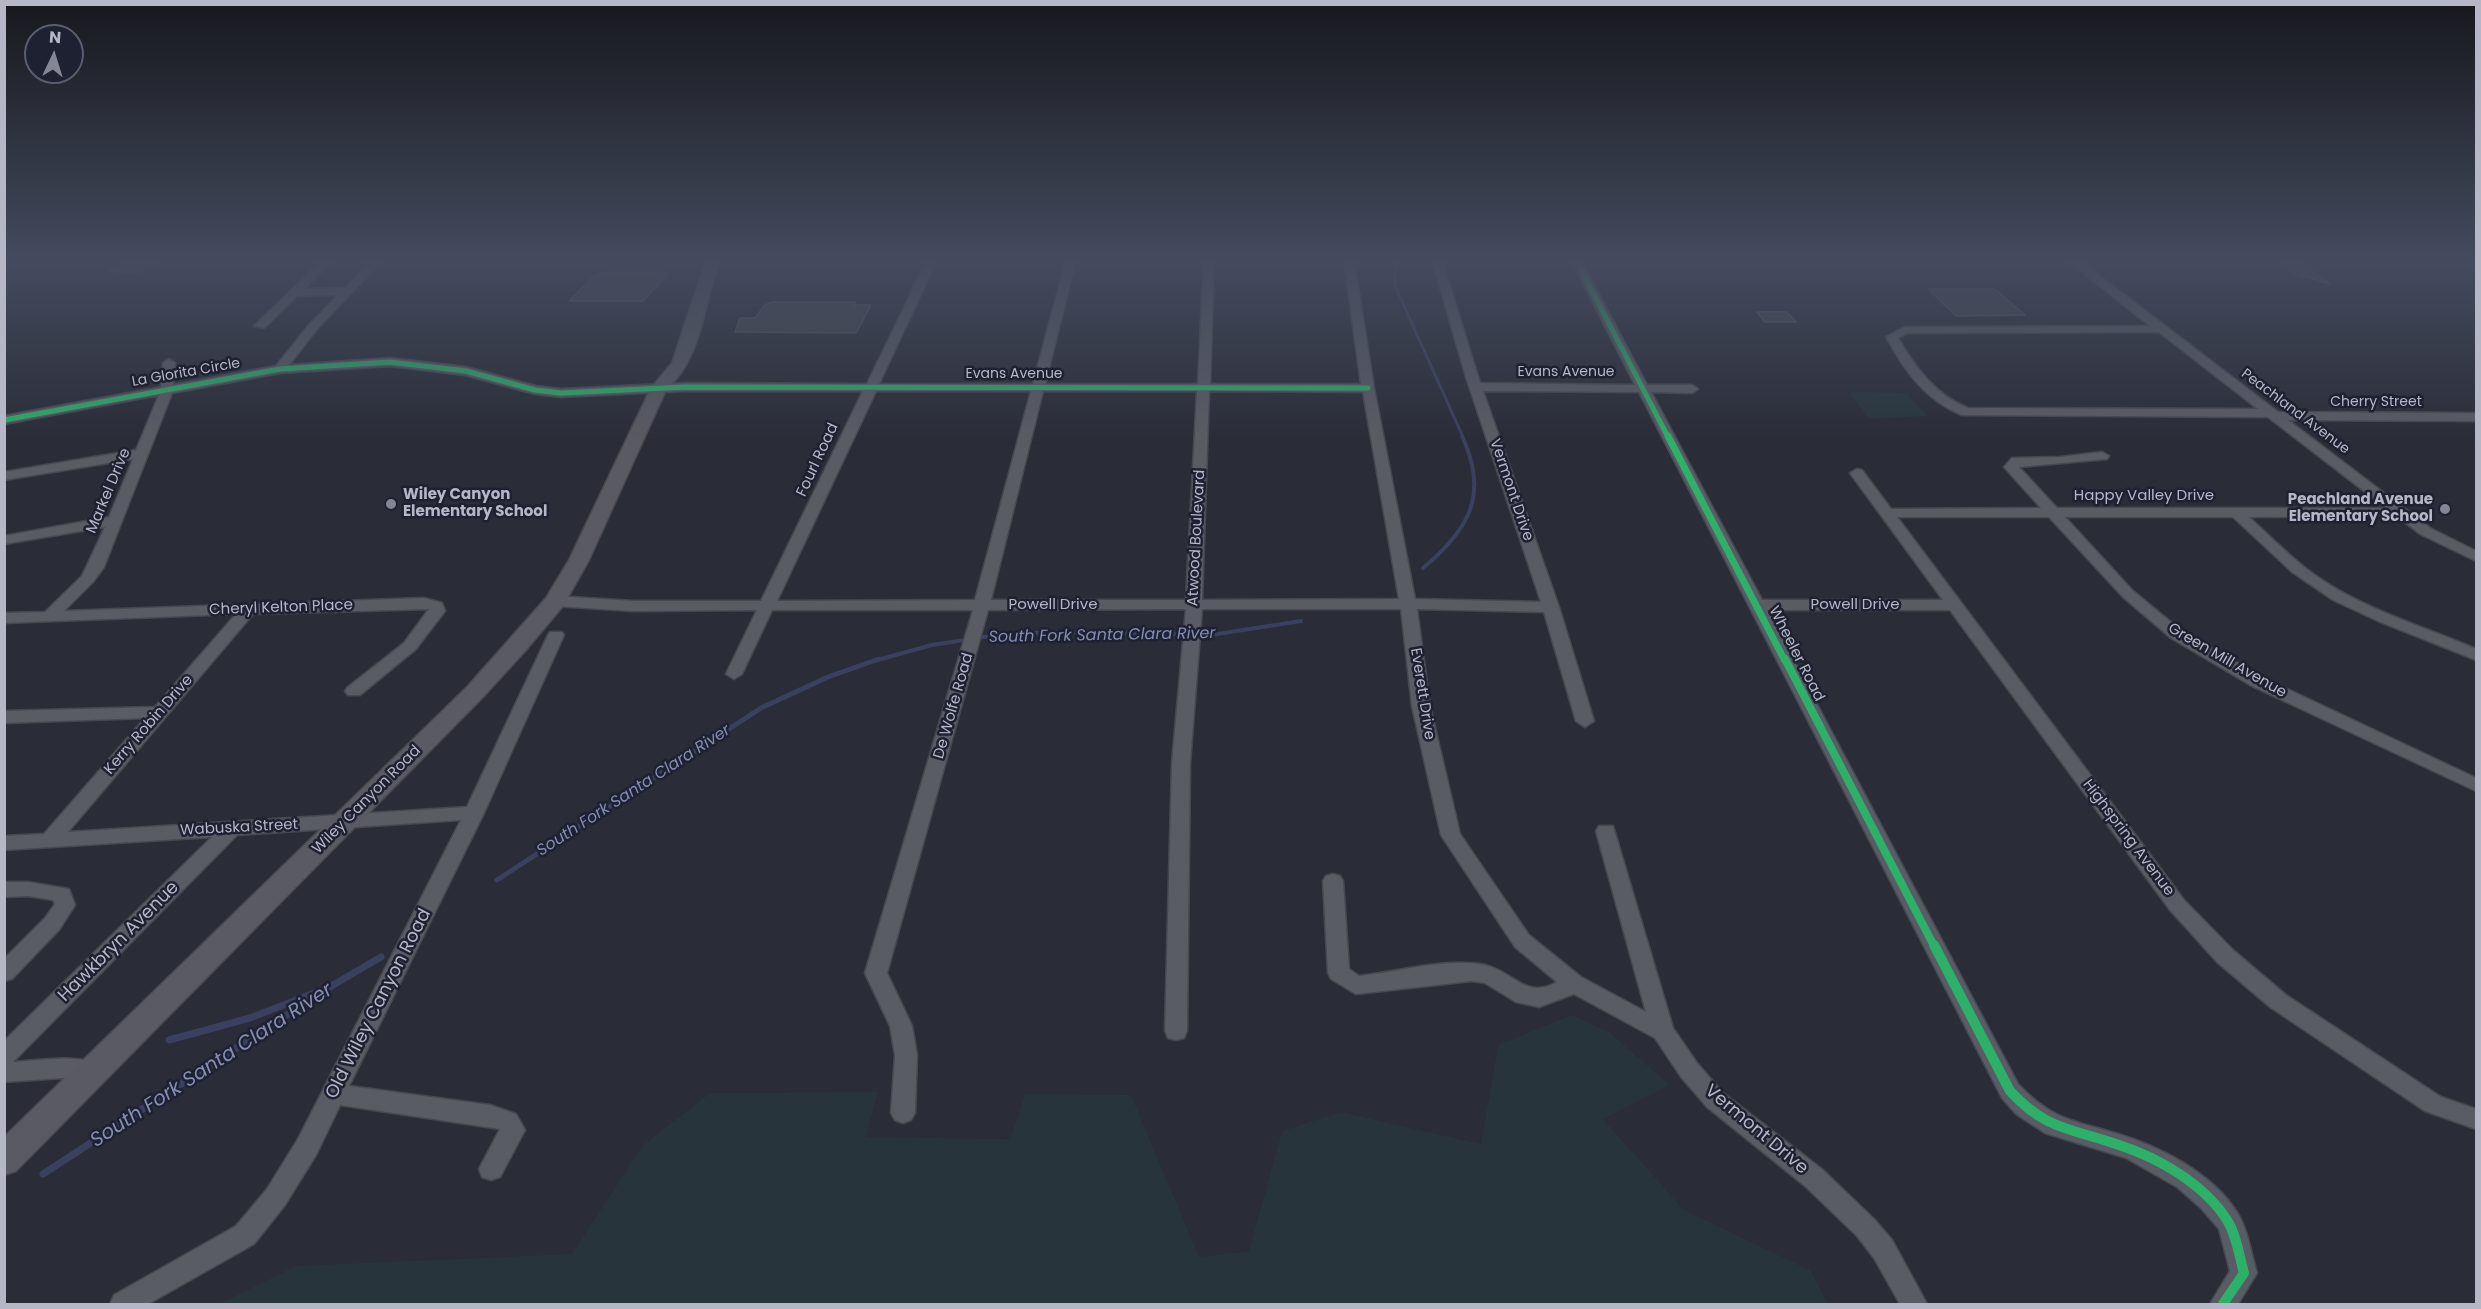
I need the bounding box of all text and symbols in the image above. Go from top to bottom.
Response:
north arrow [24,24,84,84]
text: N [48,26,62,49]
street label: La Glorita Circle [131,355,241,391]
street label: Evans Avenue [1517,364,1615,380]
street label: Evans Avenue [965,366,1063,382]
street label: Peachland Avenue [2237,366,2353,458]
street label: Cherry Street [2330,394,2422,410]
street label: Fourl Road [793,420,843,500]
street label: Vermont Drive [1485,437,1537,543]
street label: Markel Drive [83,446,135,536]
street label: Atwood Boulevard [1184,469,1210,607]
place label: Wiley Canyon Elementary School [403,486,547,521]
street label: Happy Valley Drive [2074,487,2214,505]
place label: Peachland Avenue Elementary School [2288,491,2433,526]
marker: Wiley Canyon Elementary School [384,497,398,511]
marker: Peachland Avenue Elementary School [2438,502,2452,516]
street label: Cheryl Kelton Place [209,596,353,620]
street label: Powell Drive [1009,596,1097,614]
street label: Powell Drive [1811,596,1899,614]
street label: Wheeler Road [1764,603,1828,705]
street label: Green Mill Avenue [2165,620,2289,702]
water label: South Fork Santa Clara River [988,624,1216,648]
street label: Everett Drive [1406,647,1438,741]
street label: De Wolfe Road [930,651,978,761]
street label: Kerry Robin Drive [101,672,197,778]
water label: South Fork Santa Clara River [534,721,734,861]
street label: Wiley Canyon Road [309,742,425,858]
street label: Highspring Avenue [2078,776,2178,900]
street label: Wabuska Street [180,816,298,840]
street label: Hawkbryn Avenue [54,877,184,1007]
street label: Old Wiley Canyon Road [322,905,436,1103]
water label: South Fork Santa Clara River [87,979,337,1153]
street label: Vermont Drive [1700,1081,1812,1179]

